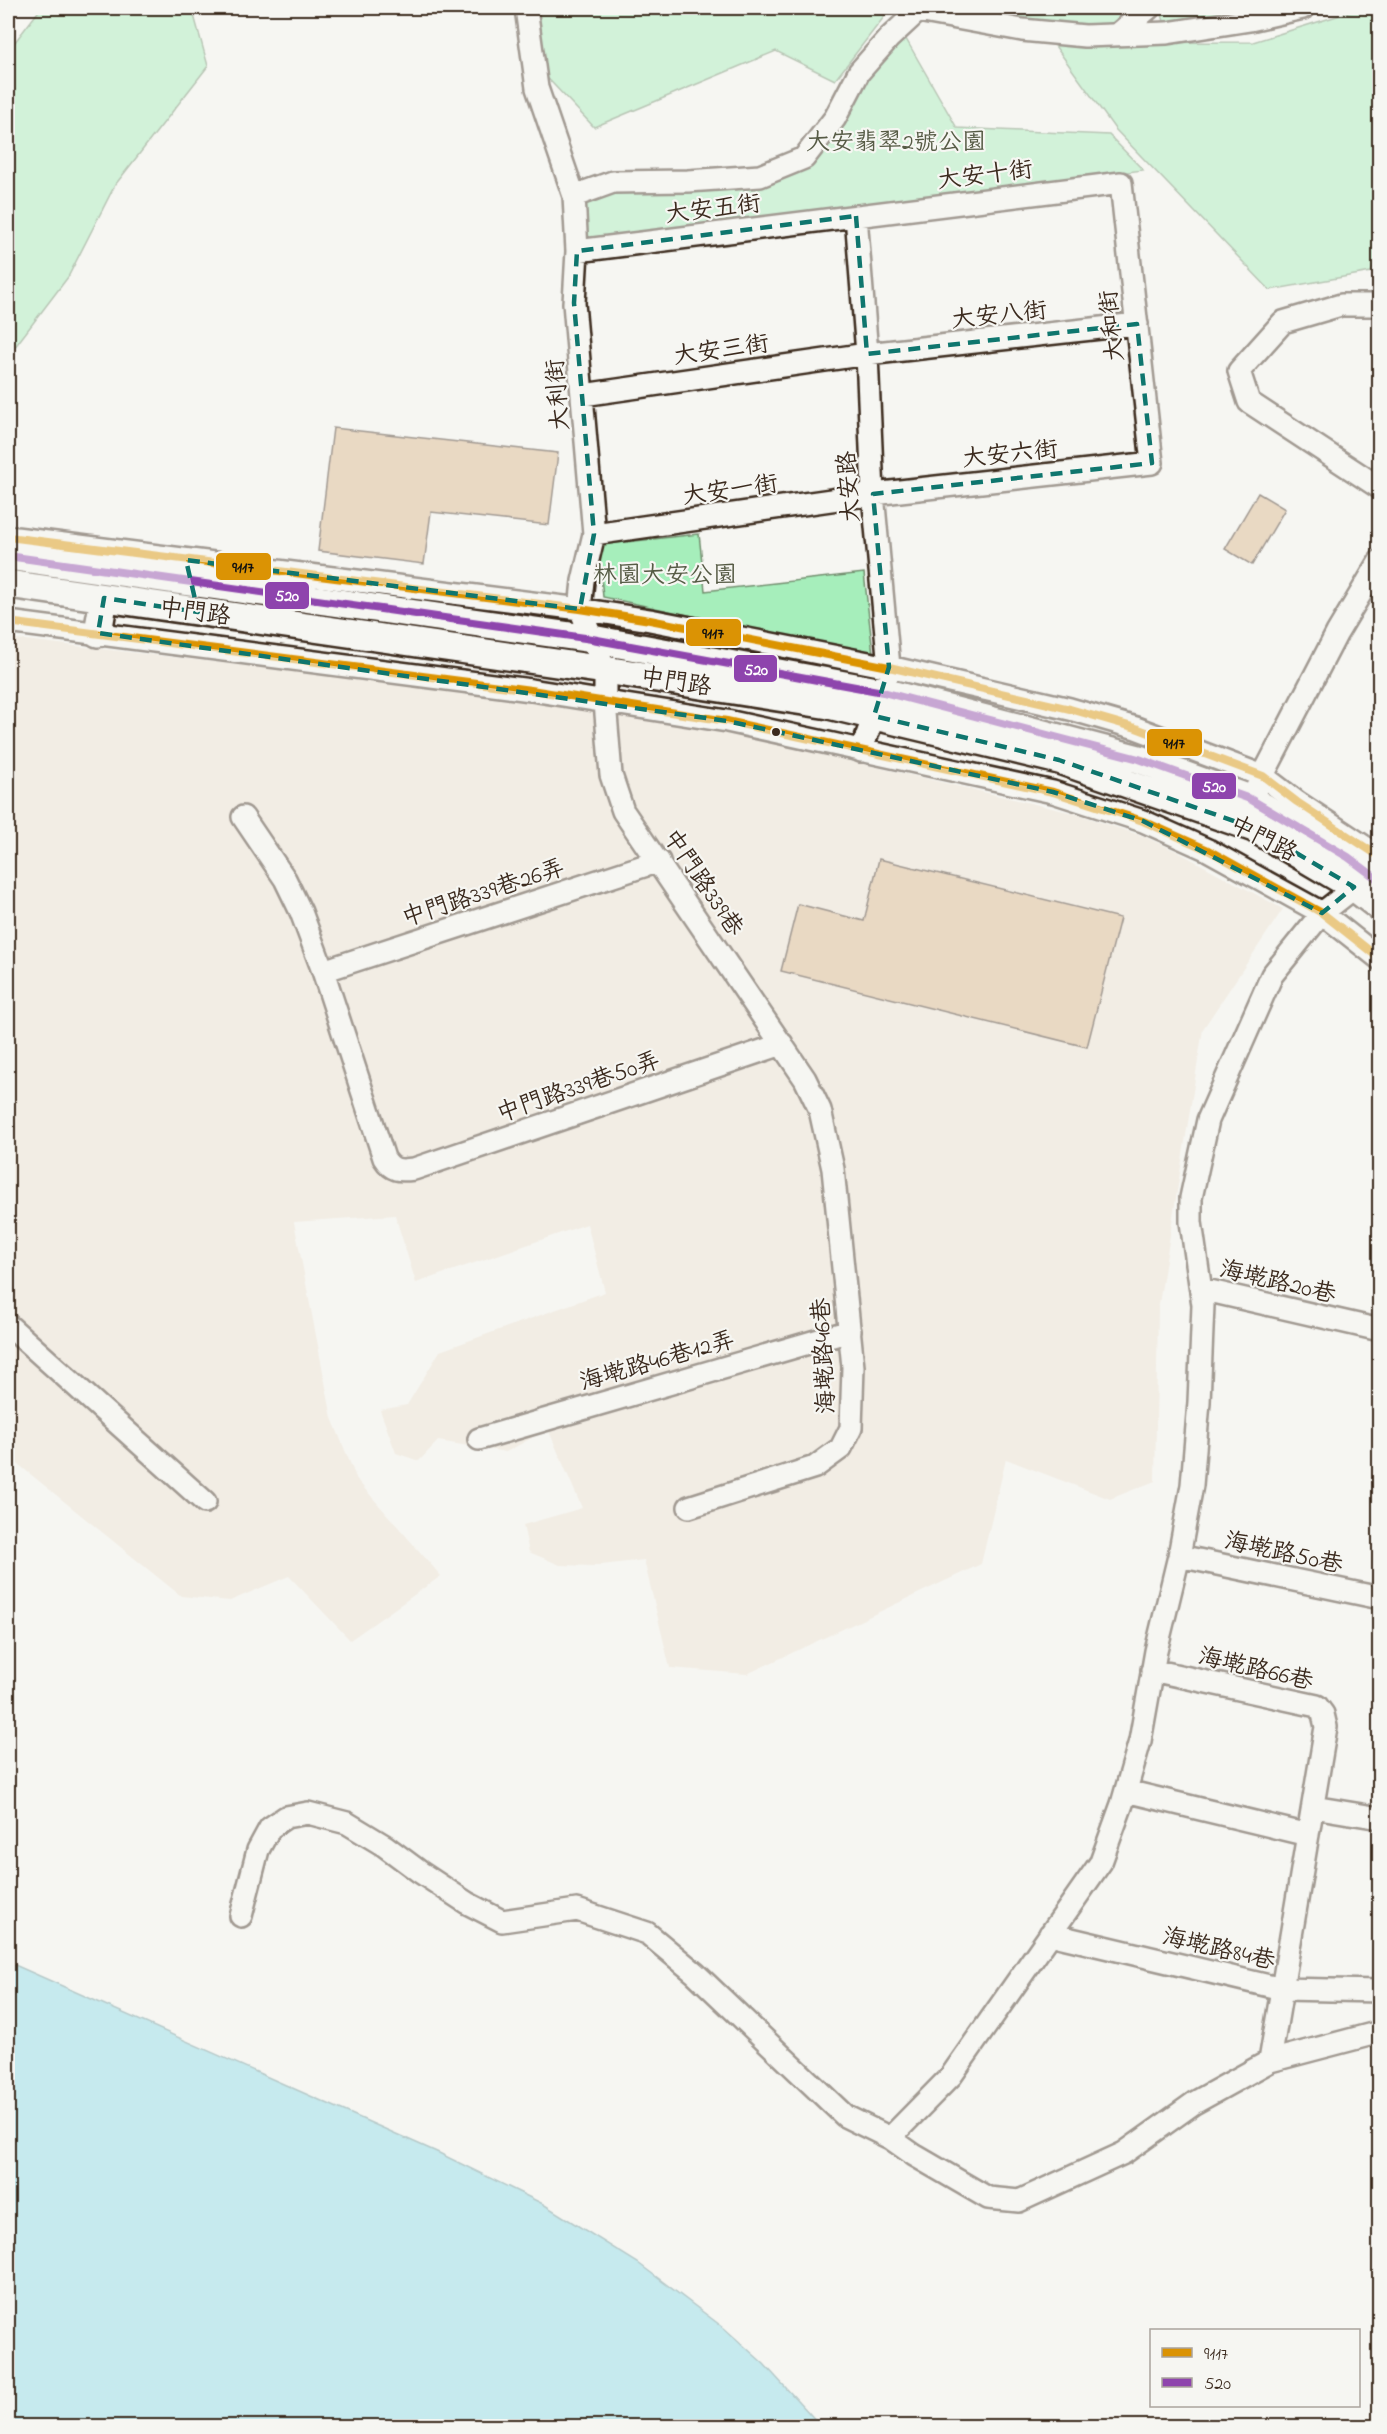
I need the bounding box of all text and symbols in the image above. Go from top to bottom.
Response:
park label: 大安翡翠2號公園 [806,126,986,161]
street label: 大安十街 [936,153,1035,200]
street label: 大安五街 [664,187,763,234]
street label: 大和街 [1092,288,1135,363]
street label: 大安八街 [950,294,1049,339]
street label: 大安三街 [671,327,771,375]
street label: 大利街 [539,357,580,432]
street label: 大安六街 [961,433,1060,478]
street label: 大安路 [831,450,870,524]
street label: 大安一街 [680,467,780,515]
line badge: 9117 [215,552,272,581]
text: 9117 [231,556,254,580]
park label: 林園大安公園 [593,559,737,594]
line badge: 520 [264,581,310,610]
text: 520 [275,585,299,609]
street label: 中門路 [157,591,233,636]
line badge: 9117 [685,618,742,647]
text: 9117 [701,622,724,646]
line badge: 520 [733,654,778,683]
text: 520 [744,659,768,683]
street label: 中門路 [637,661,714,706]
unlabelled marker [770,726,782,738]
line badge: 9117 [1146,728,1203,757]
text: 9117 [1162,732,1185,756]
line badge: 520 [1191,772,1237,800]
text: 520 [1202,776,1226,800]
street label: 中門路 [1223,808,1303,872]
street label: 中門路339巷 [653,823,751,944]
street label: 中門路339巷26弄 [398,852,570,937]
street label: 中門路339巷50弄 [492,1044,665,1133]
street label: 海墘路20巷 [1216,1253,1339,1314]
street label: 海墘路46巷 [805,1297,846,1415]
street label: 海墘路46巷12弄 [576,1324,739,1401]
street label: 海墘路50巷 [1221,1525,1346,1584]
street label: 海墘路66巷 [1194,1640,1316,1701]
street label: 海墘路84巷 [1159,1920,1278,1980]
legend [1150,2329,1360,2407]
text: 9117 [1204,2342,1229,2368]
text: 520 [1204,2372,1231,2398]

